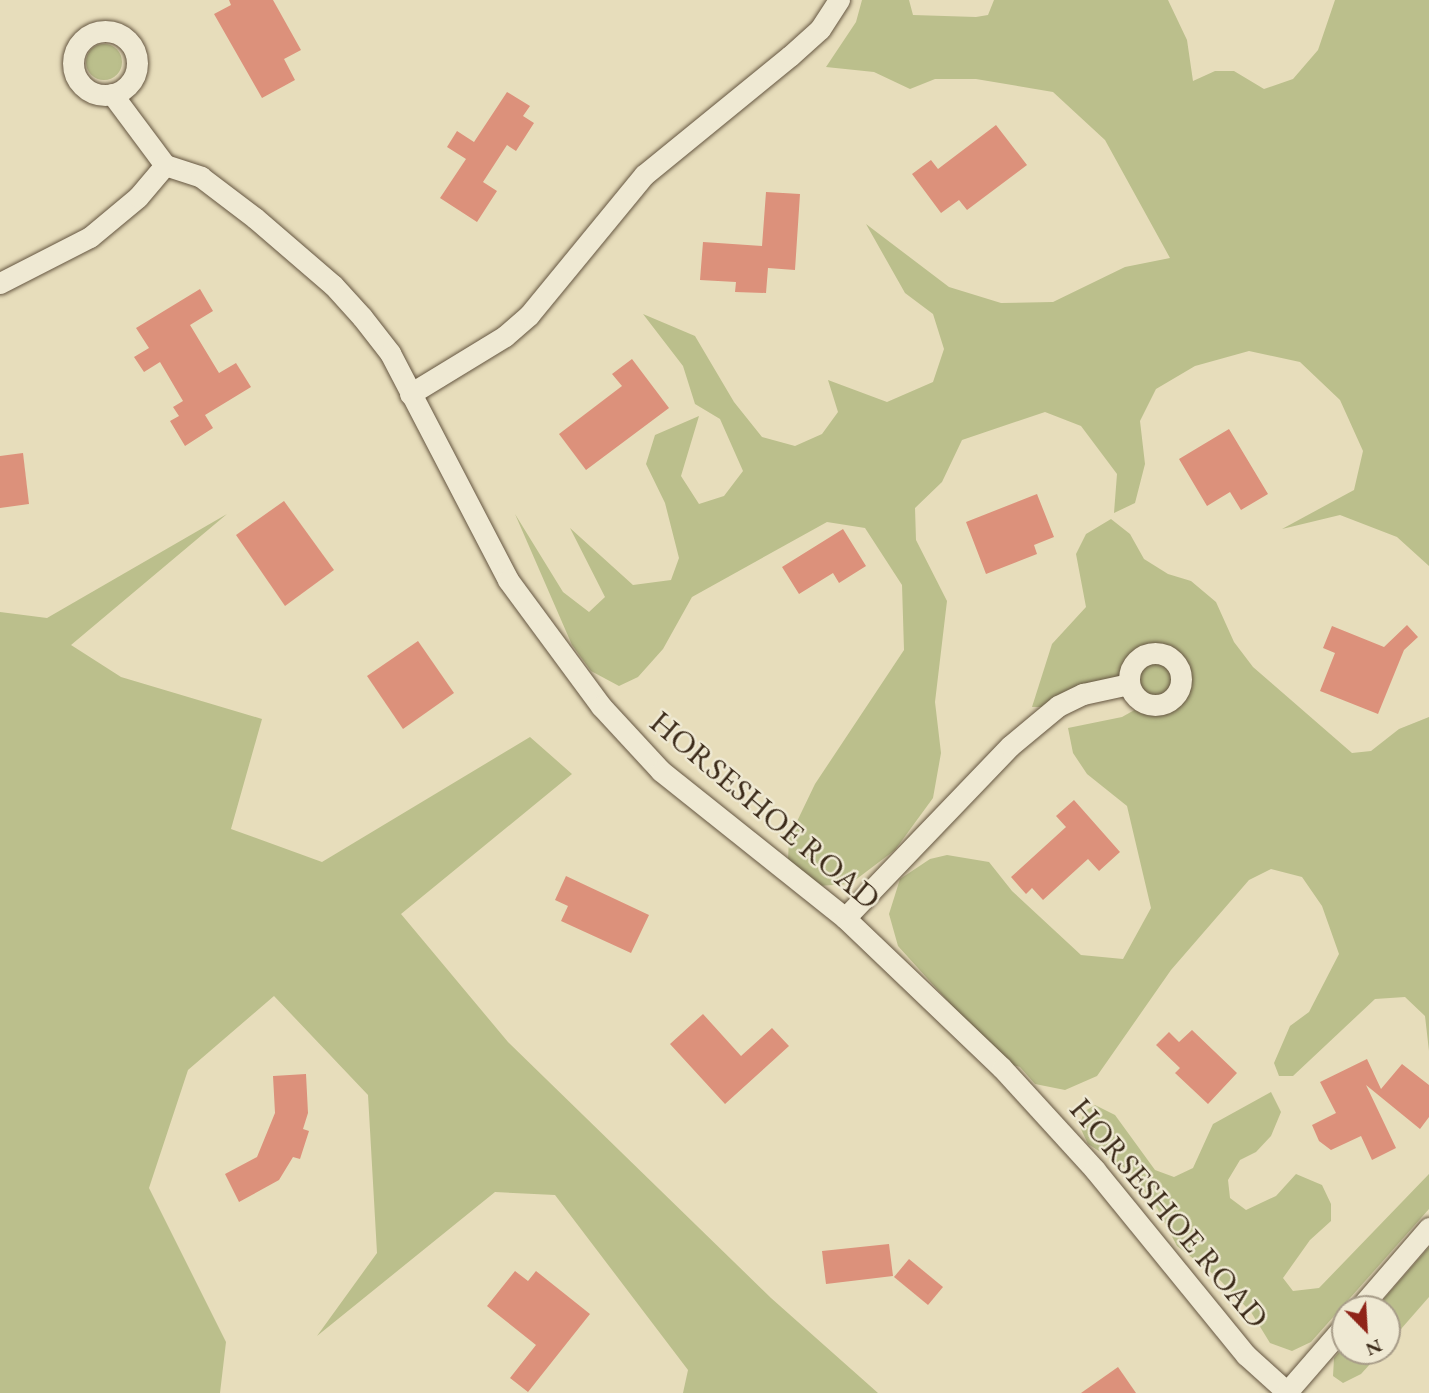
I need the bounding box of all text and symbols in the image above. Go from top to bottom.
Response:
street label: HORSESHOE ROAD [642,703,888,917]
street label: HORSESHOE ROAD [1062,1090,1276,1336]
north arrow [1331,1295,1401,1365]
text: N [1362,1333,1386,1362]

